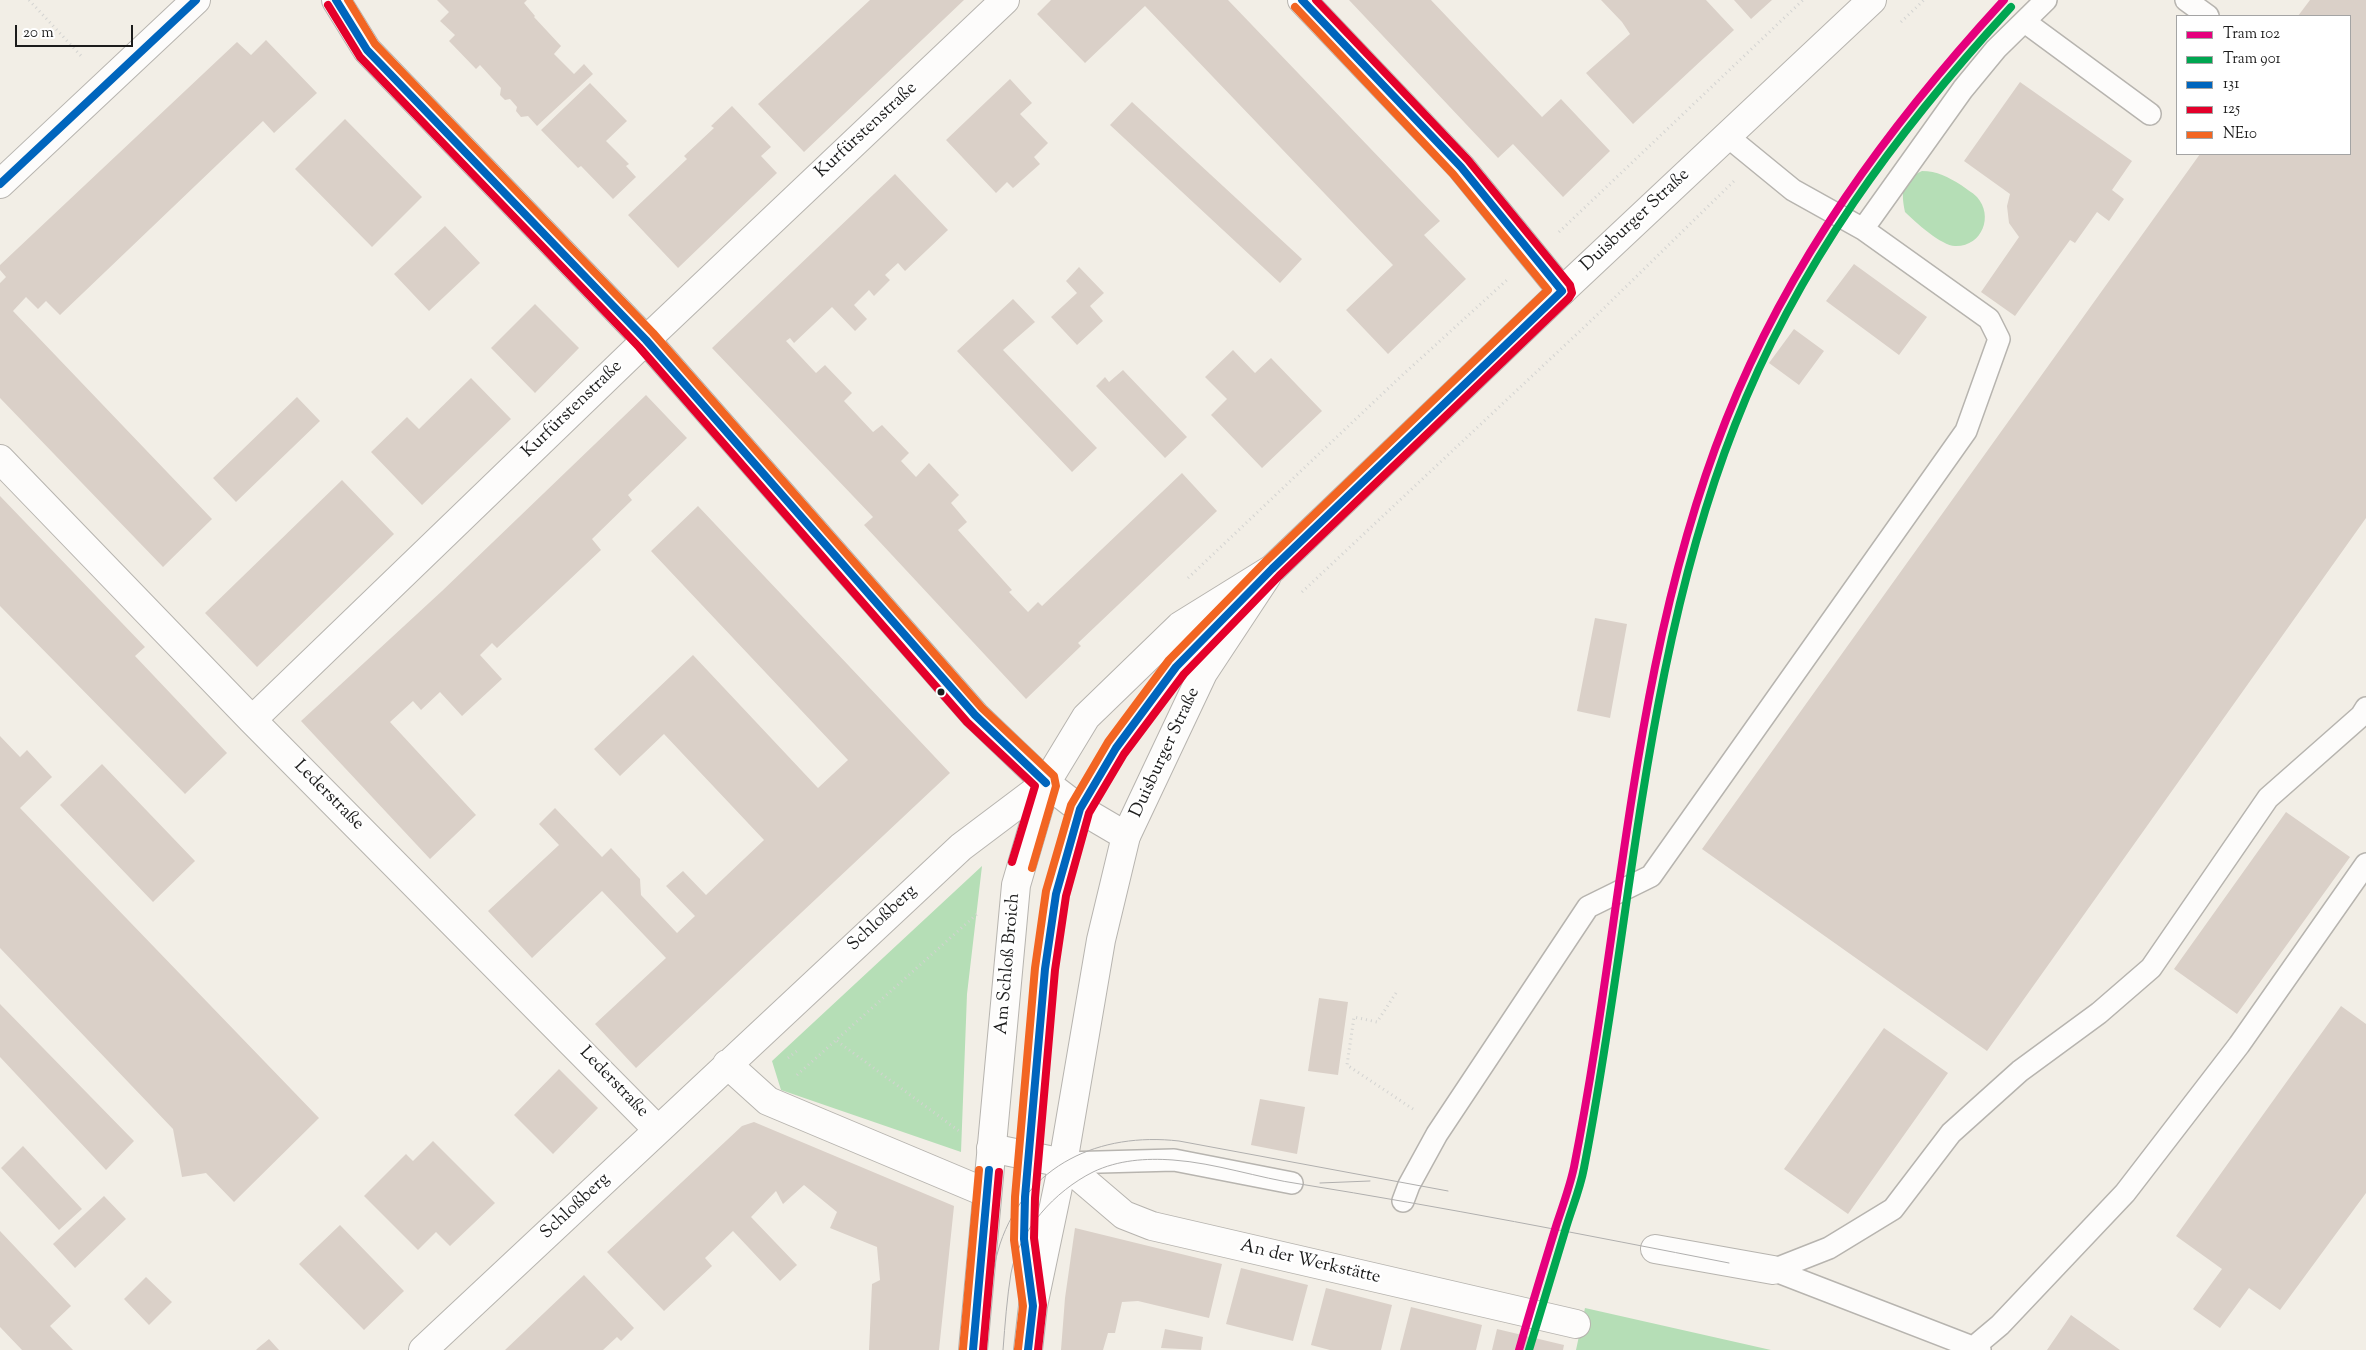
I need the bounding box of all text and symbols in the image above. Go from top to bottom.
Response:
scale bar [18,15,135,47]
legend [2176,15,2351,155]
text: 20 m [23,23,54,44]
text: Tram 102 [2223,24,2280,45]
text: Tram 901 [2223,49,2281,70]
text: 131 [2223,74,2239,95]
street label: Kurfürstenstraße [812,78,922,184]
text: 125 [2223,99,2240,120]
text: NE10 [2223,124,2257,145]
street label: Duisburger Straße [1577,165,1695,277]
street label: Kurfürstenstraße [518,357,628,463]
street label: Duisburger Straße [1126,685,1206,821]
unlabelled marker [936,687,946,697]
street label: Lederstraße [288,756,368,836]
street label: Schloßberg [844,881,922,957]
street label: Am Schloß Broich [992,892,1026,1036]
street label: Lederstraße [574,1043,652,1123]
street label: Schloßberg [537,1169,615,1245]
street label: An der Werkstätte [1238,1236,1382,1290]

